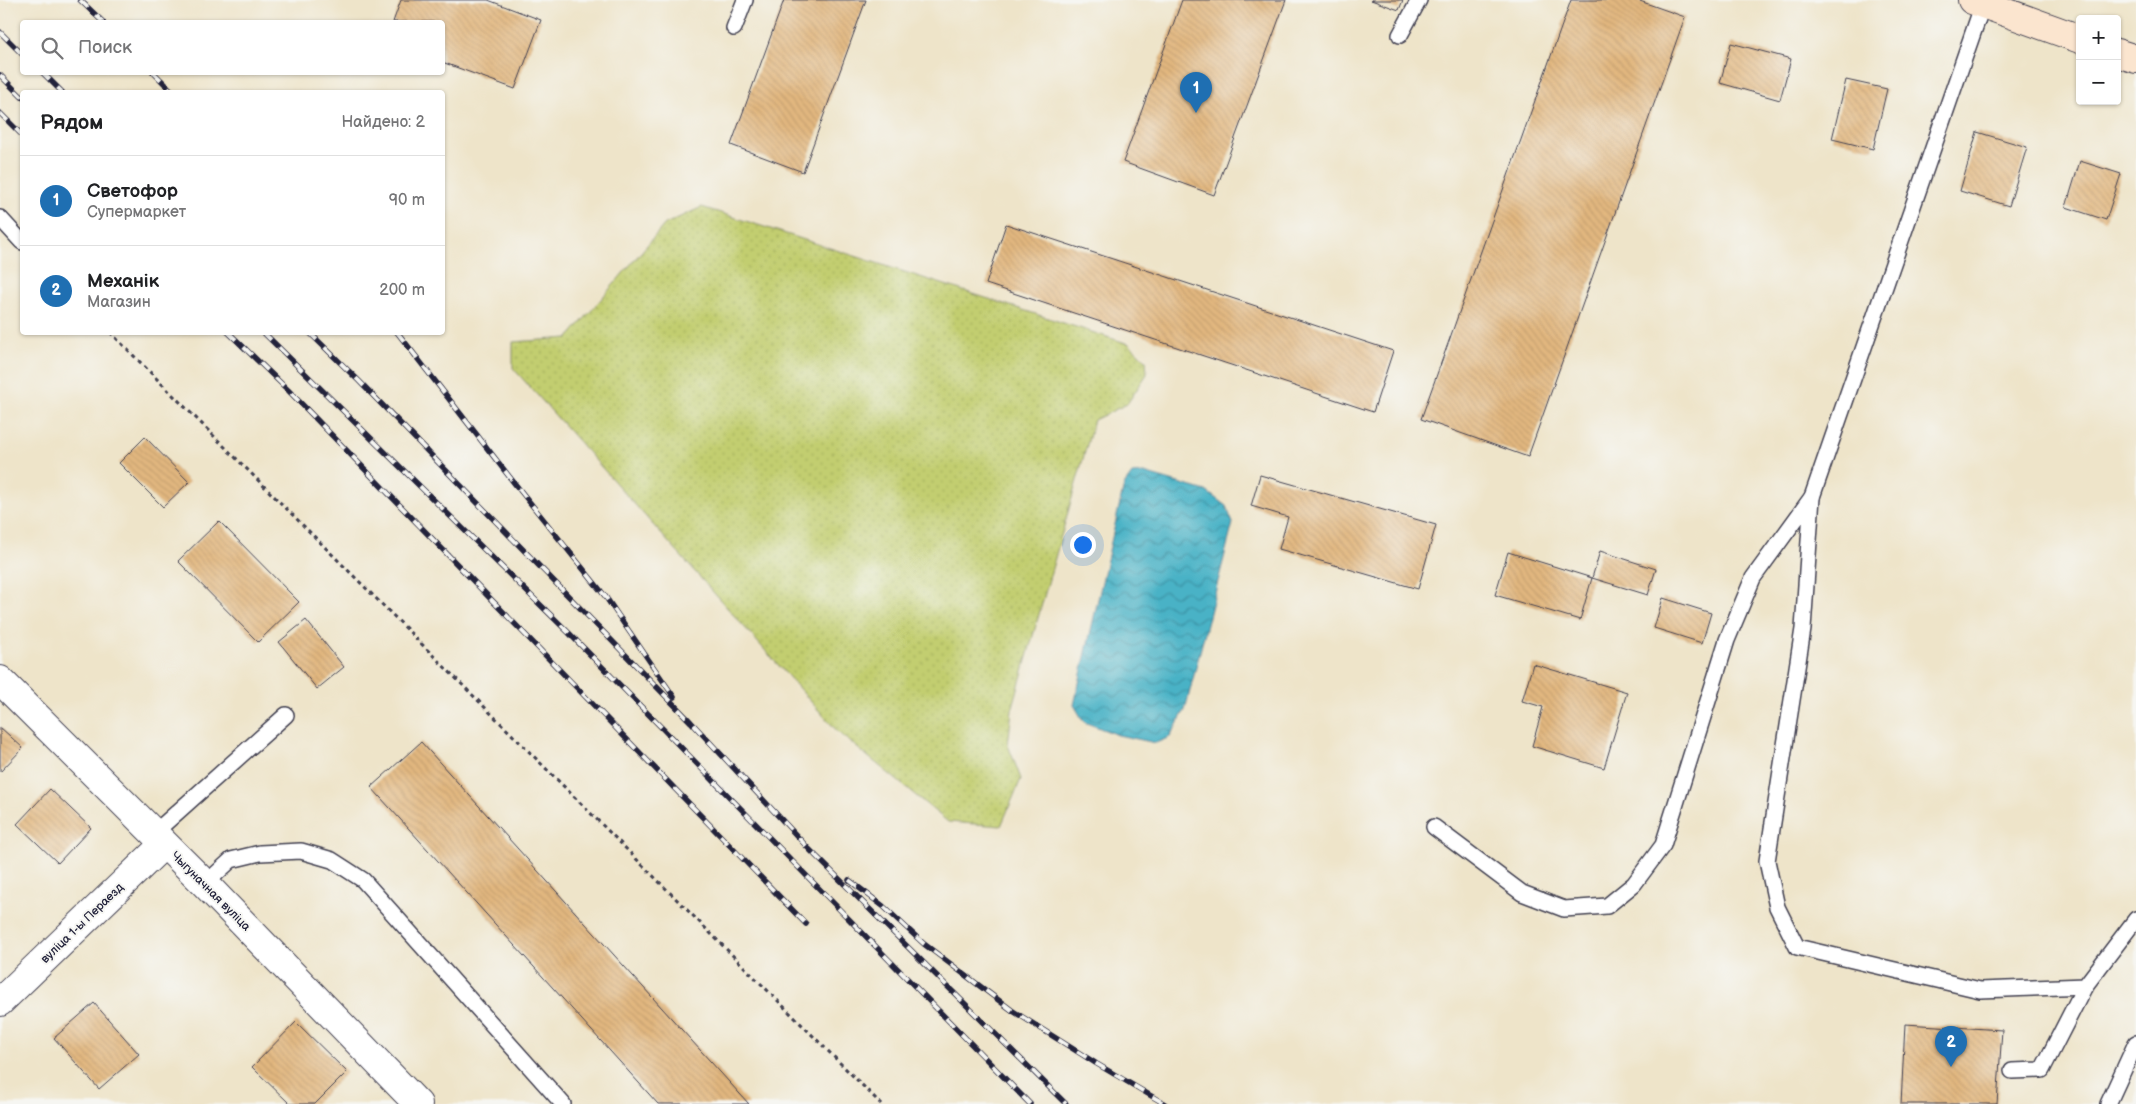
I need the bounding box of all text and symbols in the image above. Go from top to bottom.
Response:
map controls [2076,15,2121,105]
button: + [2076,15,2121,60]
search box [20,20,445,75]
icon: search [38,34,66,62]
text: Поиск [78,36,132,59]
button: − [2076,60,2121,105]
pin: 1 [1180,72,1212,113]
text: Рядом [40,110,103,135]
text: Найдено: 2 [341,113,425,132]
text: Светофор [87,180,178,203]
text: 1 [53,191,59,210]
text: 90 m [389,191,425,210]
text: Супермаркет [87,203,186,222]
text: Механік [87,270,159,293]
text: 2 [51,281,61,300]
text: 200 m [379,281,425,300]
text: Магазин [87,293,151,312]
your location [1070,532,1096,558]
street label: Чыгуначная вуліца [168,848,254,934]
street label: вуліца 1-ы Пераезд [38,880,127,967]
pin: 2 [1935,1026,1967,1067]

